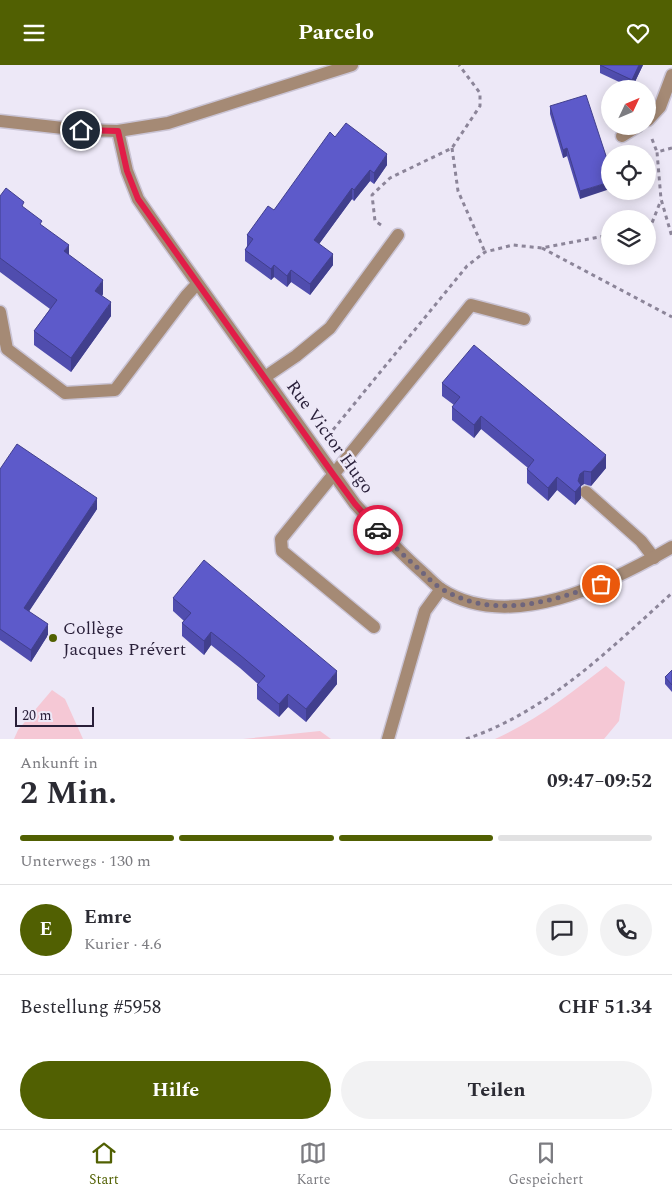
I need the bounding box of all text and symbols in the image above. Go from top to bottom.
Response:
text: Parcelo [298,16,374,49]
icon: menu [20,19,48,47]
icon: heart [624,19,652,47]
north arrow [601,80,656,135]
map controls [601,80,656,265]
pin [60,109,102,151]
icon: home [67,116,95,144]
button: locate [601,145,656,200]
button: layers [601,210,656,265]
street label: Rue Victor Hugo [280,375,380,499]
courier [353,505,403,555]
icon: car [364,516,392,544]
pin [580,563,622,605]
icon: bag [587,570,615,598]
place label: Collège Jacques Prévert [63,615,186,663]
marker: Collège Jacques Prévert [47,632,59,644]
scale bar [15,704,94,727]
text: 20 m [22,705,52,726]
text: Ankunft in [20,751,98,775]
text: 09:47–09:52 [547,767,652,796]
text: 2 Min. [20,769,117,818]
text: Unterwegs · 130 m [20,849,151,873]
text: Emre [84,903,132,932]
button: chat [536,904,588,956]
button: phone [600,904,652,956]
text: E [40,915,52,944]
text: Kurier · 4.6 [84,932,161,956]
text: Bestellung #5958 [20,993,161,1022]
text: CHF 51.34 [558,993,652,1022]
button: Hilfe [20,1061,331,1119]
button: Teilen [341,1061,652,1119]
tab: Start [89,1139,119,1190]
tab: Karte [297,1139,330,1190]
tab: Gespeichert [508,1139,583,1190]

